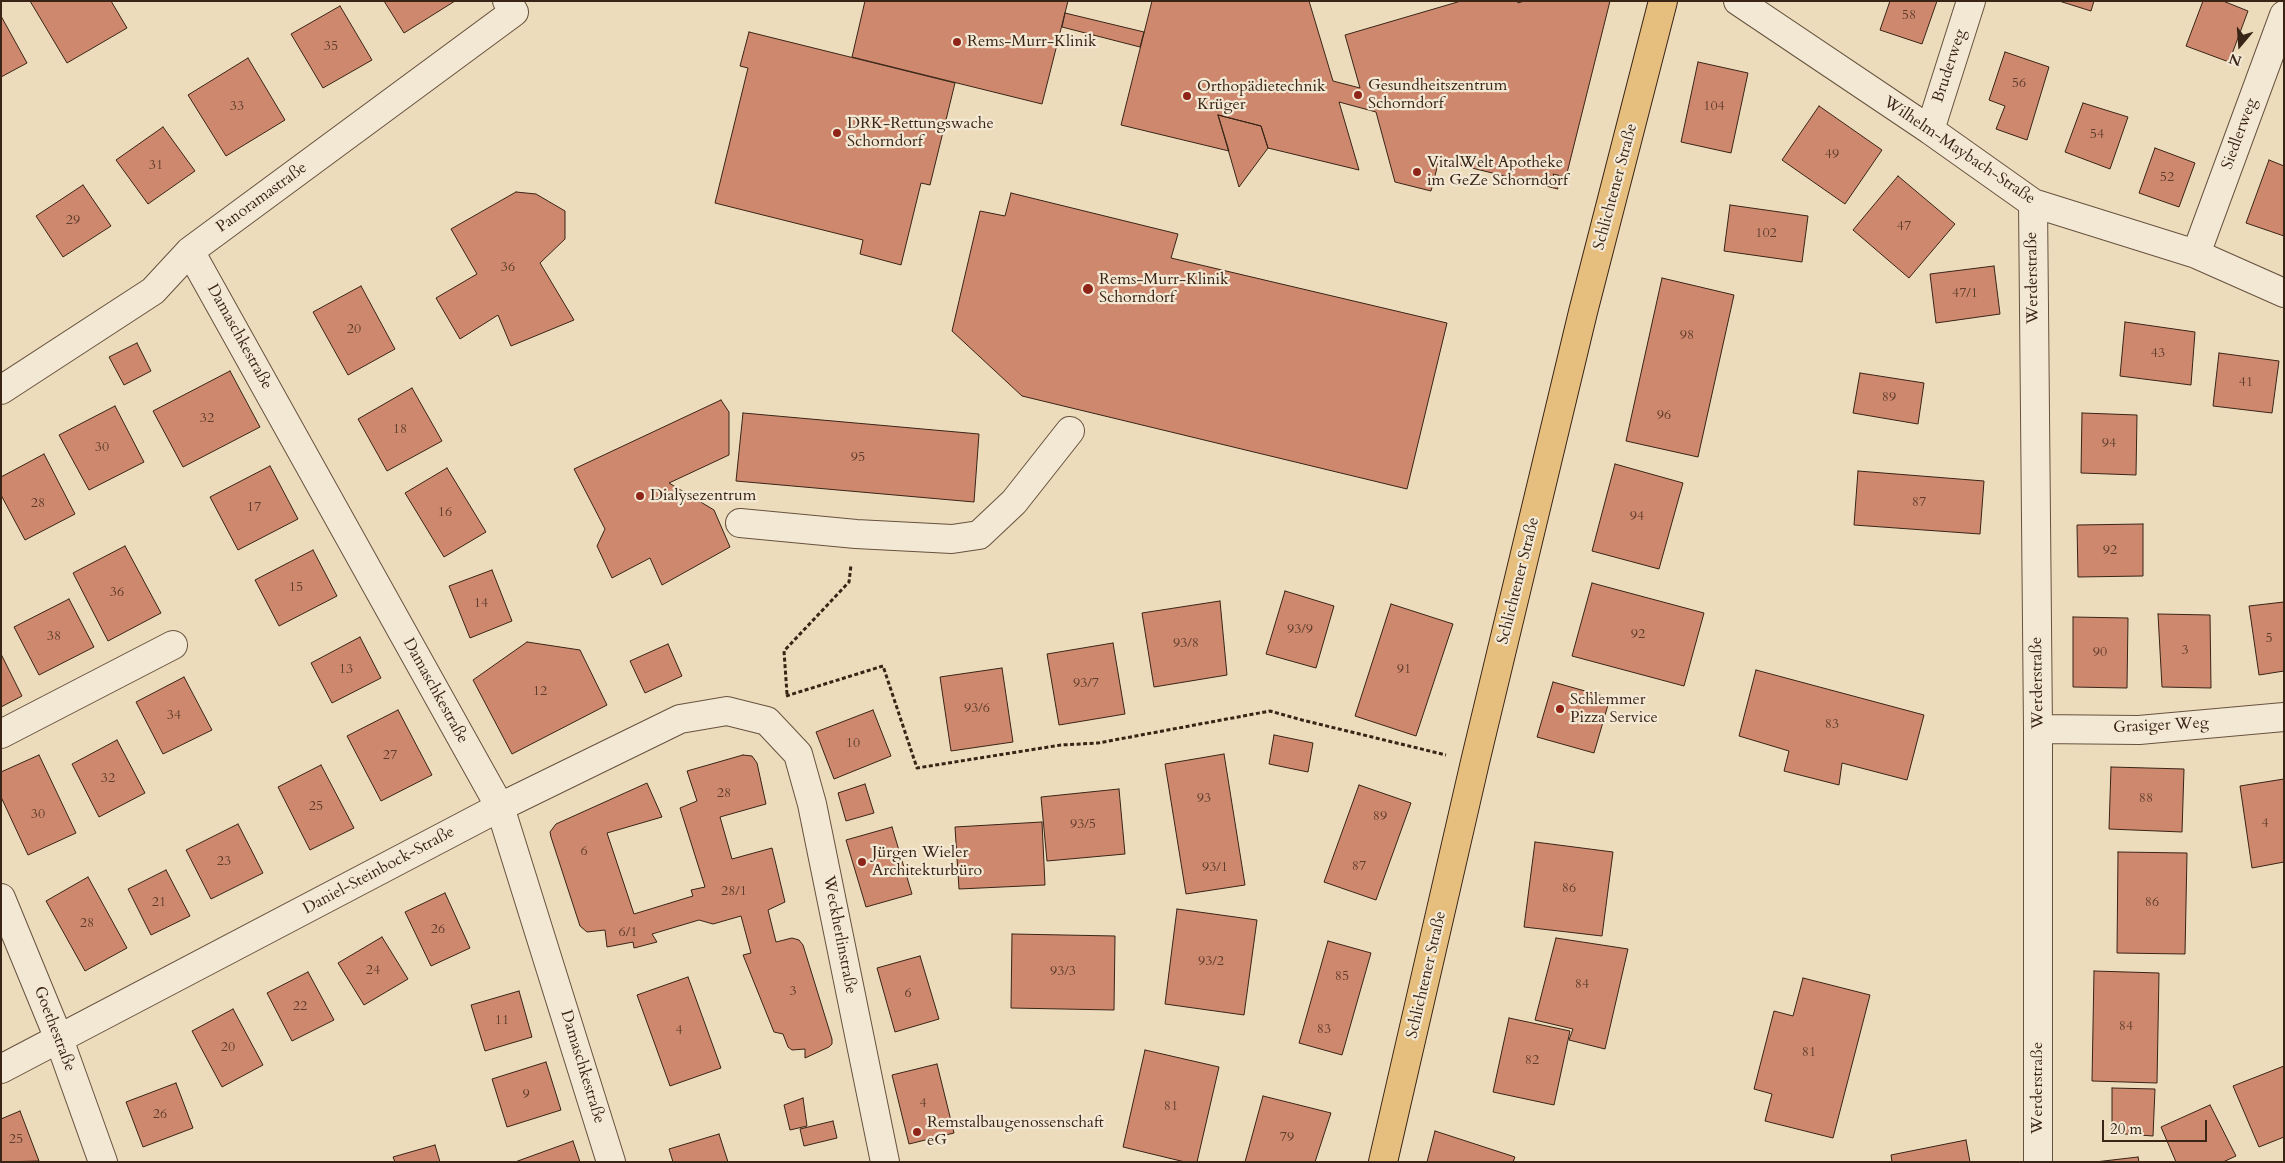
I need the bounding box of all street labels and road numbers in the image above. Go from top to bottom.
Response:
street label: Bruderweg [1929,27,1971,105]
street label: Wilhelm-Maybach-Straße [1880,93,2038,209]
street label: Siedlerweg [2218,96,2262,172]
street label: Schlichtener Straße [1590,122,1642,252]
street label: Panoramastraße [213,159,311,237]
street label: Werderstraße [2023,232,2043,324]
street label: Damaschkestraße [202,281,276,393]
street label: Schlichtener Straße [1494,516,1544,646]
street label: Damaschkestraße [398,635,472,747]
street label: Werderstraße [2028,637,2048,729]
street label: Grasiger Weg [2113,714,2209,738]
street label: Daniel-Steinbock-Straße [300,823,458,919]
street label: Weckherlinstraße [818,874,860,996]
street label: Schlichtener Straße [1403,909,1451,1041]
street label: Goethestraße [29,984,79,1074]
street label: Damaschkestraße [556,1008,608,1126]
street label: Werderstraße [2028,1042,2048,1134]

